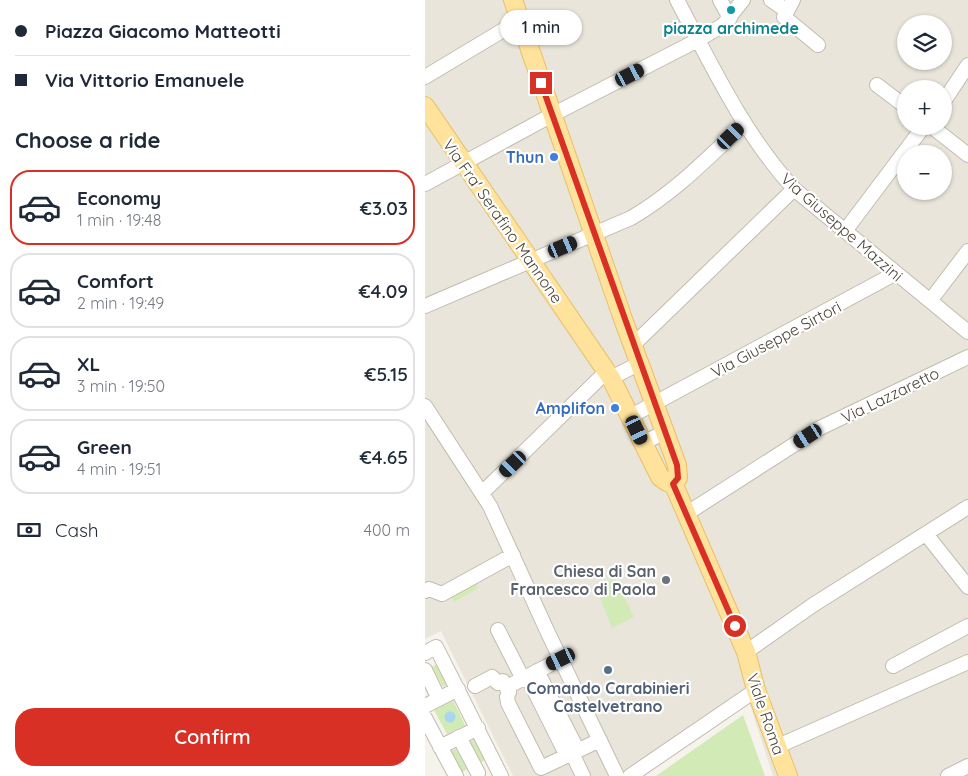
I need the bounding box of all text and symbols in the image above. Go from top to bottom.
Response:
marker: piazza archimede [725,4,737,16]
callout: 1 min [500,11,582,46]
map controls [897,15,952,200]
button: layers [897,15,952,70]
text: 1 min [522,17,560,37]
place label: piazza archimede [663,18,799,38]
text: Piazza Giacomo Matteotti [45,19,281,43]
car [613,62,646,88]
text: Via Vittorio Emanuele [45,68,244,92]
route end [530,72,552,94]
button: + [897,80,952,135]
car [715,120,747,152]
text: Choose a ride [15,126,160,154]
street label: Via Fra' Serafino Mannone [439,135,567,307]
button: − [897,145,952,200]
place label: Thun [506,147,544,167]
marker: Thun [548,151,560,163]
street label: Via Giuseppe Mazzini [777,168,907,286]
icon: car [17,185,62,230]
text: Economy [77,186,161,210]
text: €3.03 [360,196,408,220]
text: 1 min · 19:48 [77,210,161,230]
car [546,234,579,260]
icon: car [17,268,62,313]
text: Comfort [77,269,154,293]
text: €4.09 [358,279,408,303]
text: 2 min · 19:49 [77,293,164,313]
street label: Via Giuseppe Sirtori [708,296,844,382]
icon: car [17,351,62,396]
text: XL [77,352,100,376]
text: €5.15 [364,362,408,386]
street label: Via Lazzaretto [838,363,942,427]
text: 3 min · 19:50 [77,376,165,396]
place label: Amplifon [536,398,605,418]
marker: Amplifon [609,402,621,414]
car [623,413,650,447]
car [791,422,824,450]
icon: car [17,434,62,479]
text: Green [77,435,132,459]
text: €4.65 [360,445,408,469]
car [496,448,529,480]
text: 4 min · 19:51 [77,459,161,479]
icon: cash [15,516,43,544]
text: Cash [55,518,99,542]
text: 400 m [364,520,410,540]
place label: Chiesa di San Francesco di Paola [510,561,656,599]
marker: Chiesa di San Francesco di Paola [660,574,672,586]
route start [724,615,746,637]
car [544,646,577,672]
marker: Comando Carabinieri Castelvetrano [602,664,614,676]
street label: Viale Roma [743,670,789,758]
place label: Comando Carabinieri Castelvetrano [526,678,690,716]
button: Confirm [15,708,410,766]

